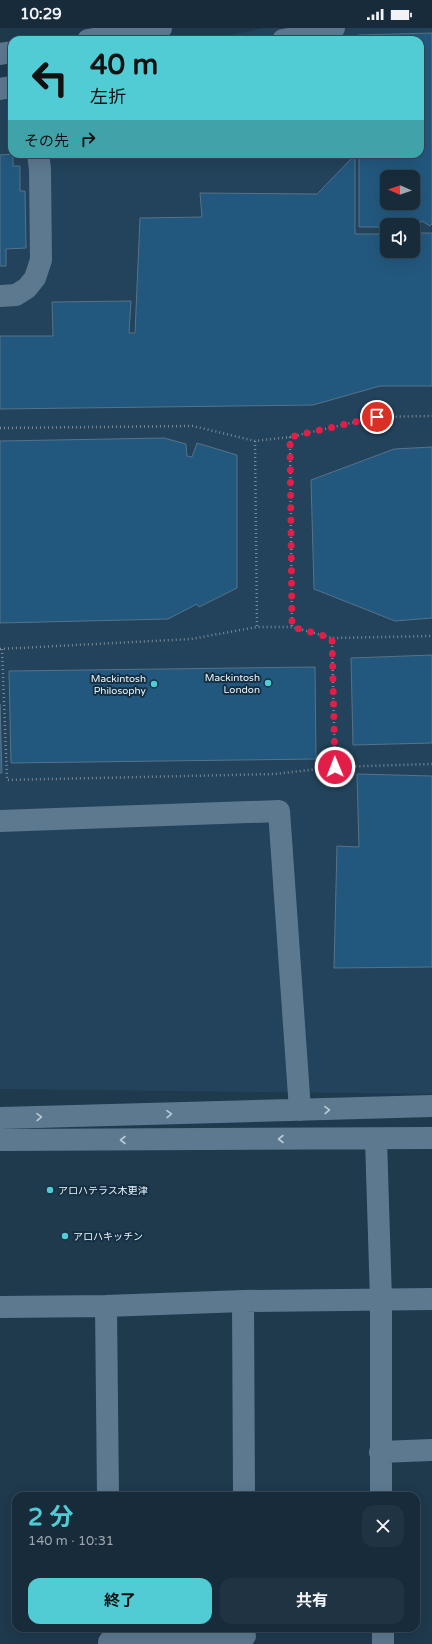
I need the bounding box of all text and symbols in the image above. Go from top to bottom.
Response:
text: 10:29 [20,5,62,23]
text: 40 m [90,48,158,82]
icon: left [24,52,76,104]
text: 左折 [90,86,126,108]
icon: right [77,128,99,150]
text: その先 [24,132,69,150]
north arrow [380,170,420,210]
map controls [380,170,420,258]
button: sound [380,218,420,258]
pin [360,400,394,434]
icon: arrive [366,406,388,428]
place label: Mackintosh London [205,672,260,696]
place label: Mackintosh Philosophy [91,673,147,697]
marker: Mackintosh London [263,678,273,688]
marker: Mackintosh Philosophy [149,679,159,689]
position arrow [314,746,356,788]
one-way arrow [324,1105,330,1114]
one-way arrow [166,1109,172,1118]
one-way arrow [36,1113,42,1121]
one-way arrow [278,1135,284,1143]
one-way arrow [120,1136,126,1144]
marker: アロハテラス木更津 [45,1185,55,1195]
place label: アロハテラス木更津 [58,1185,148,1197]
marker: アロハキッチン [60,1231,70,1241]
place label: アロハキッチン [73,1231,143,1243]
text: 2 分 [28,1503,73,1532]
button: close [362,1505,404,1547]
text: 140 m · 10:31 [28,1533,114,1549]
button: 終了 [28,1578,212,1624]
button: 共有 [220,1578,404,1624]

